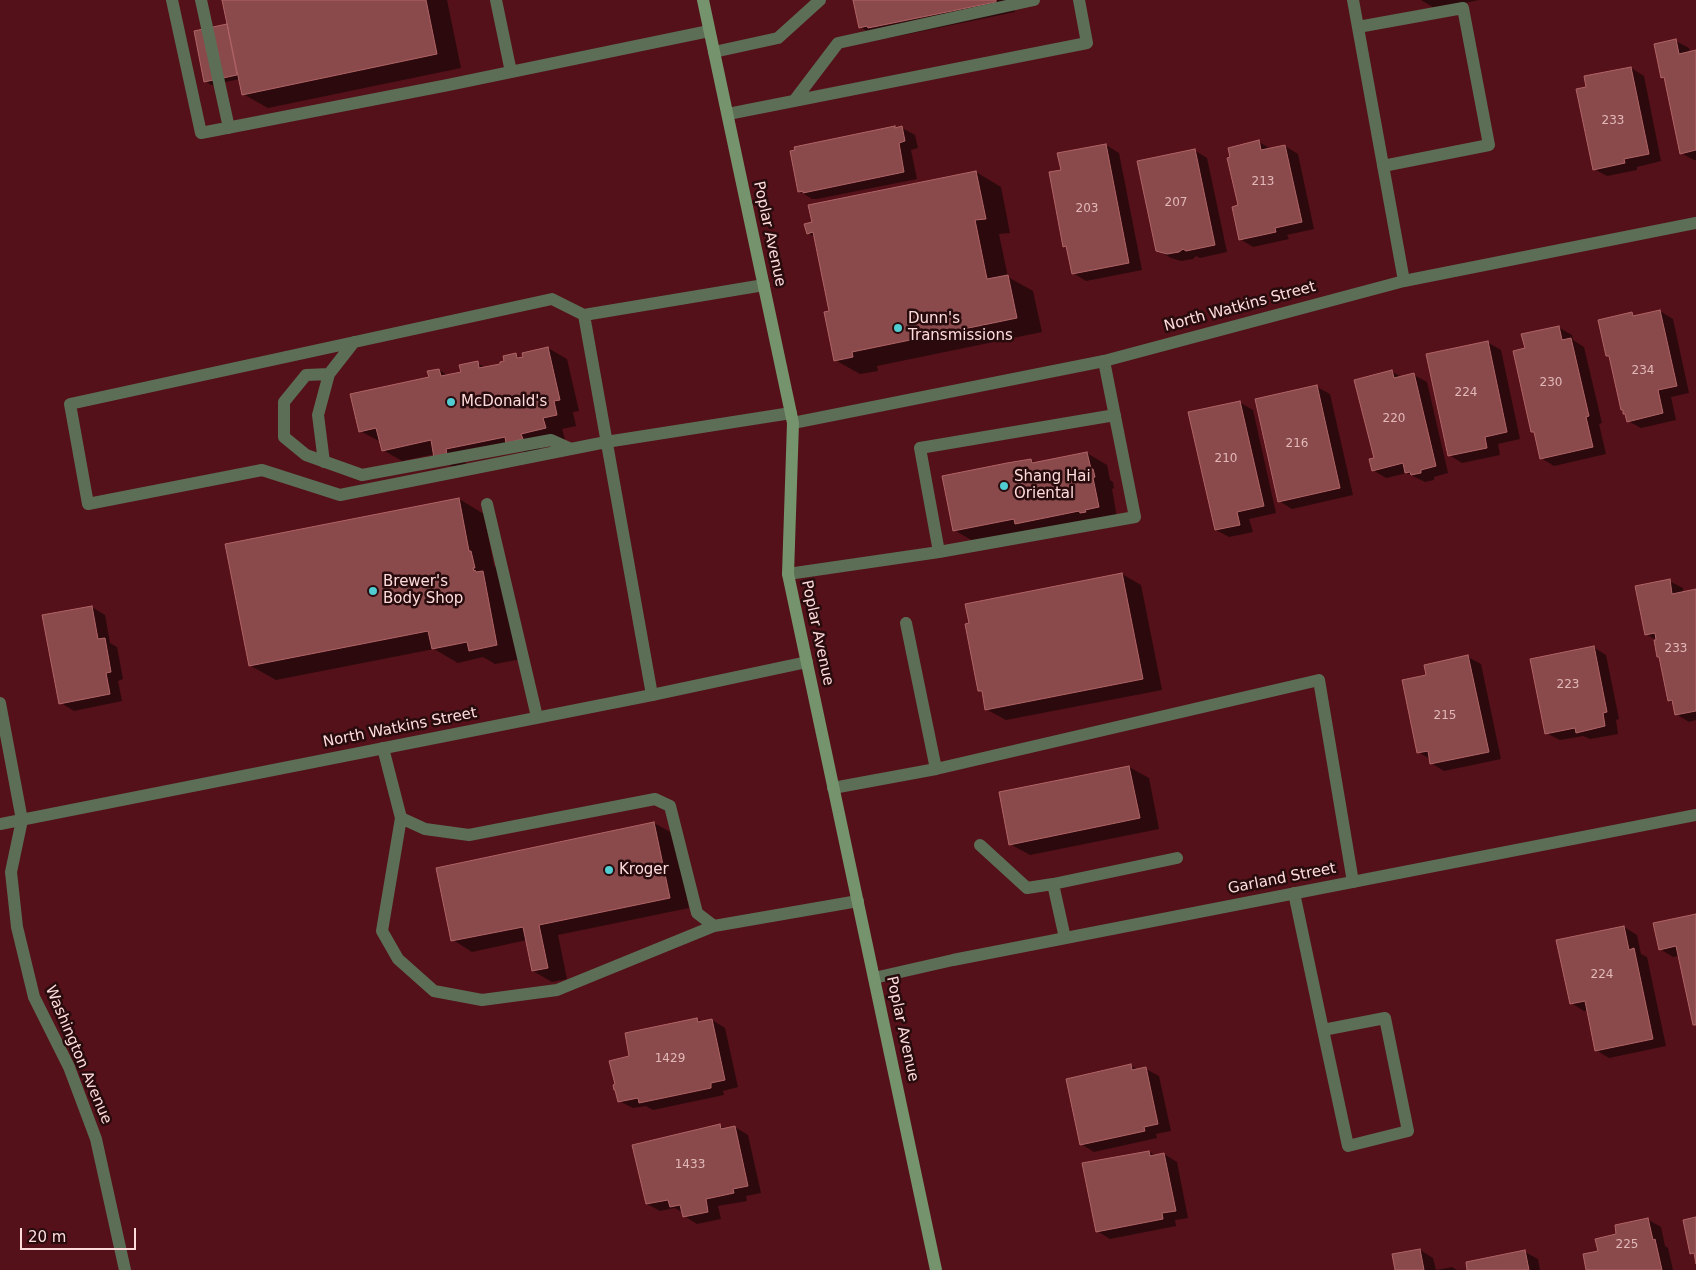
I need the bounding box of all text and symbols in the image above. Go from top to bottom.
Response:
house number: 233 [1602,114,1624,128]
house number: 213 [1252,175,1274,189]
street label: Poplar Avenue [749,180,789,288]
house number: 207 [1165,196,1187,210]
house number: 203 [1076,202,1098,216]
street label: North Watkins Street [1162,278,1318,336]
place label: Dunn's Transmissions [908,310,1013,345]
marker: Dunn's Transmissions [892,322,904,334]
house number: 234 [1632,364,1654,378]
house number: 230 [1540,376,1562,390]
house number: 224 [1455,386,1477,400]
place label: McDonald's [461,393,547,411]
marker: McDonald's [445,396,457,408]
house number: 220 [1383,412,1405,426]
house number: 216 [1286,437,1308,451]
house number: 210 [1215,452,1237,466]
place label: Shang Hai Oriental [1014,468,1091,503]
marker: Shang Hai Oriental [998,480,1010,492]
place label: Brewer's Body Shop [383,573,463,608]
street label: Poplar Avenue [797,579,837,687]
marker: Brewer's Body Shop [367,585,379,597]
house number: 233 [1665,642,1687,656]
house number: 223 [1557,678,1579,692]
street label: North Watkins Street [322,704,478,752]
house number: 215 [1434,709,1456,723]
street label: Garland Street [1226,860,1338,898]
place label: Kroger [619,861,669,879]
marker: Kroger [603,864,615,876]
house number: 224 [1591,968,1613,982]
street label: Poplar Avenue [882,975,922,1083]
street label: Washington Avenue [41,983,115,1127]
house number: 1429 [655,1052,685,1066]
house number: 1433 [675,1158,705,1172]
scale bar [22,1218,139,1250]
text: 20 m [28,1228,66,1246]
house number: 225 [1616,1238,1638,1252]

